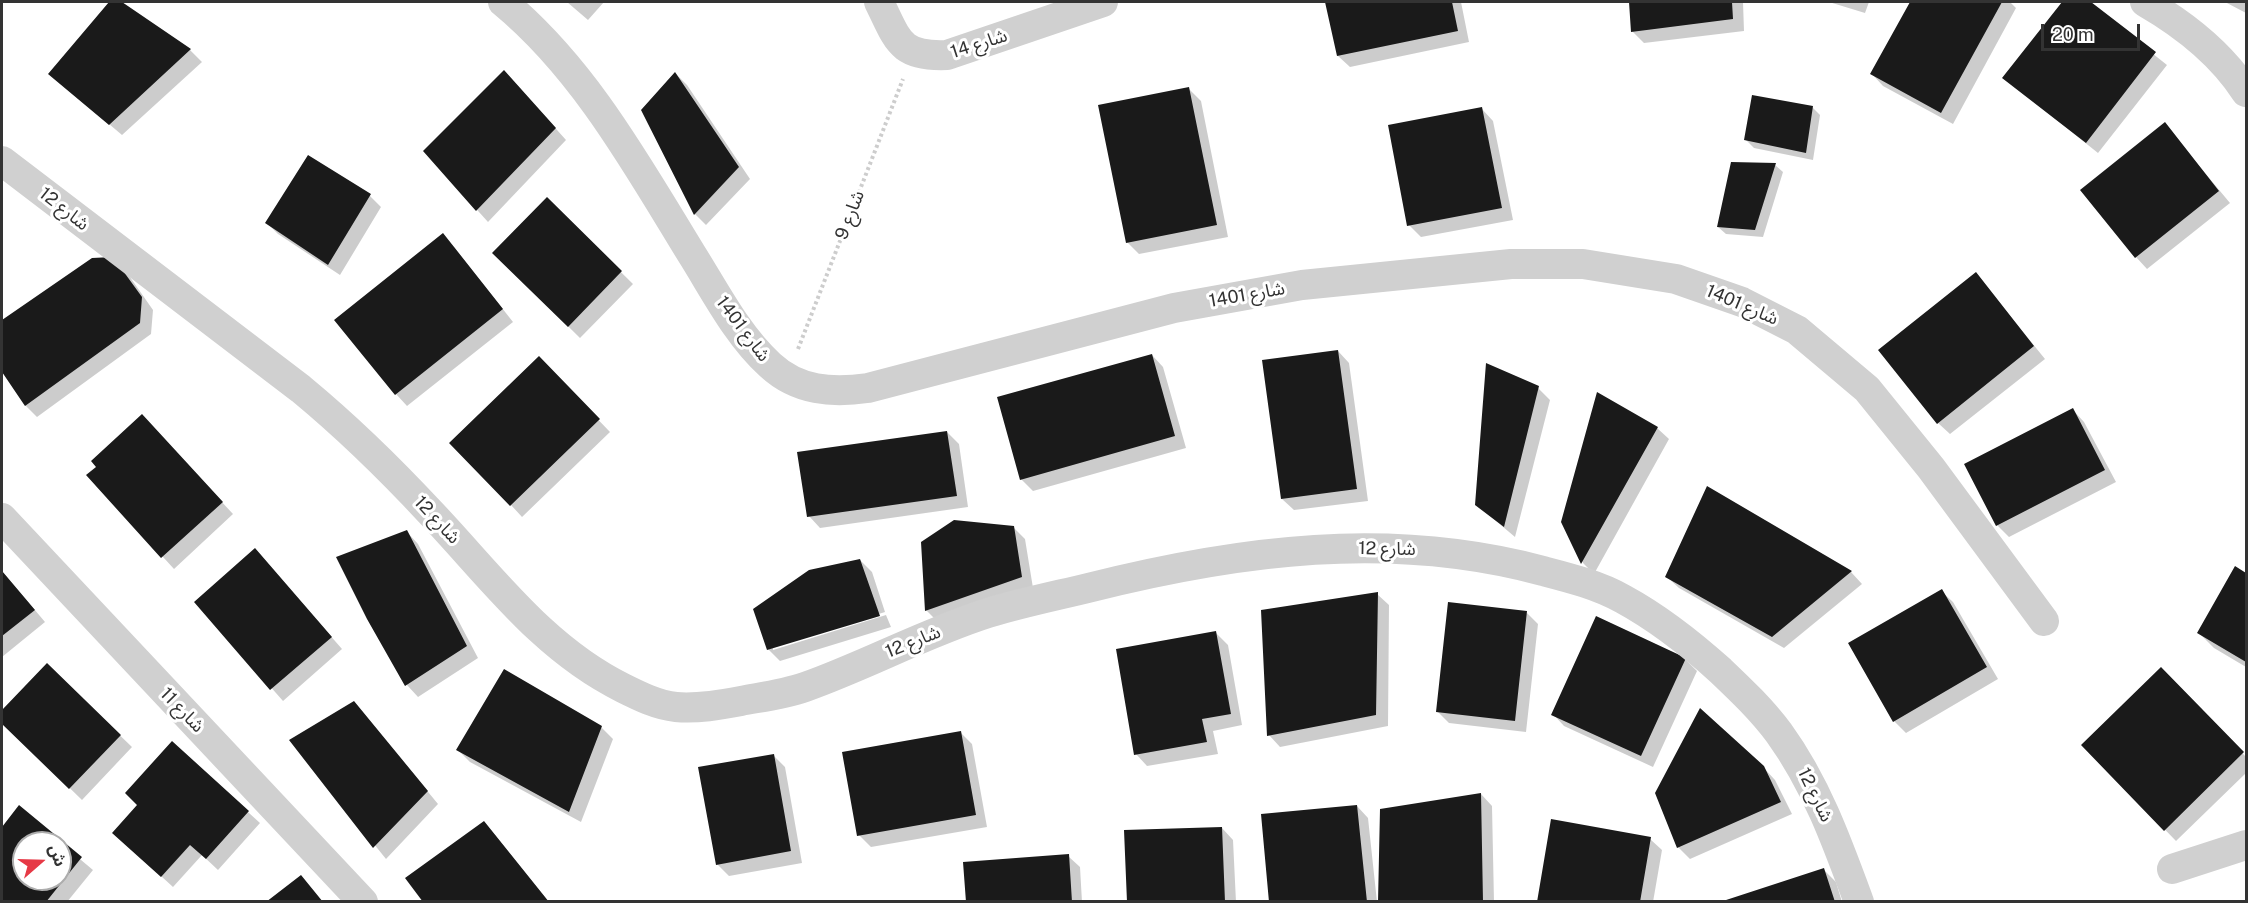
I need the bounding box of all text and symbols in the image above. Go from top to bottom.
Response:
scale bar [2044,12,2143,50]
text: 20 m [2052,24,2094,45]
street label: شارع 14 [948,25,1010,63]
street label: شارع 12 [35,183,93,235]
street label: شارع 9 [831,187,869,243]
street label: شارع 1401 [1207,278,1287,312]
street label: شارع 1401 [1703,280,1781,330]
street label: شارع 1401 [711,292,775,366]
street label: شارع 12 [409,492,465,548]
street label: شارع 12 [1358,538,1416,560]
street label: شارع 12 [882,621,944,663]
street label: شارع 11 [155,683,209,737]
street label: شارع 12 [1793,764,1837,826]
north arrow [12,831,72,891]
text: ش [45,842,70,869]

